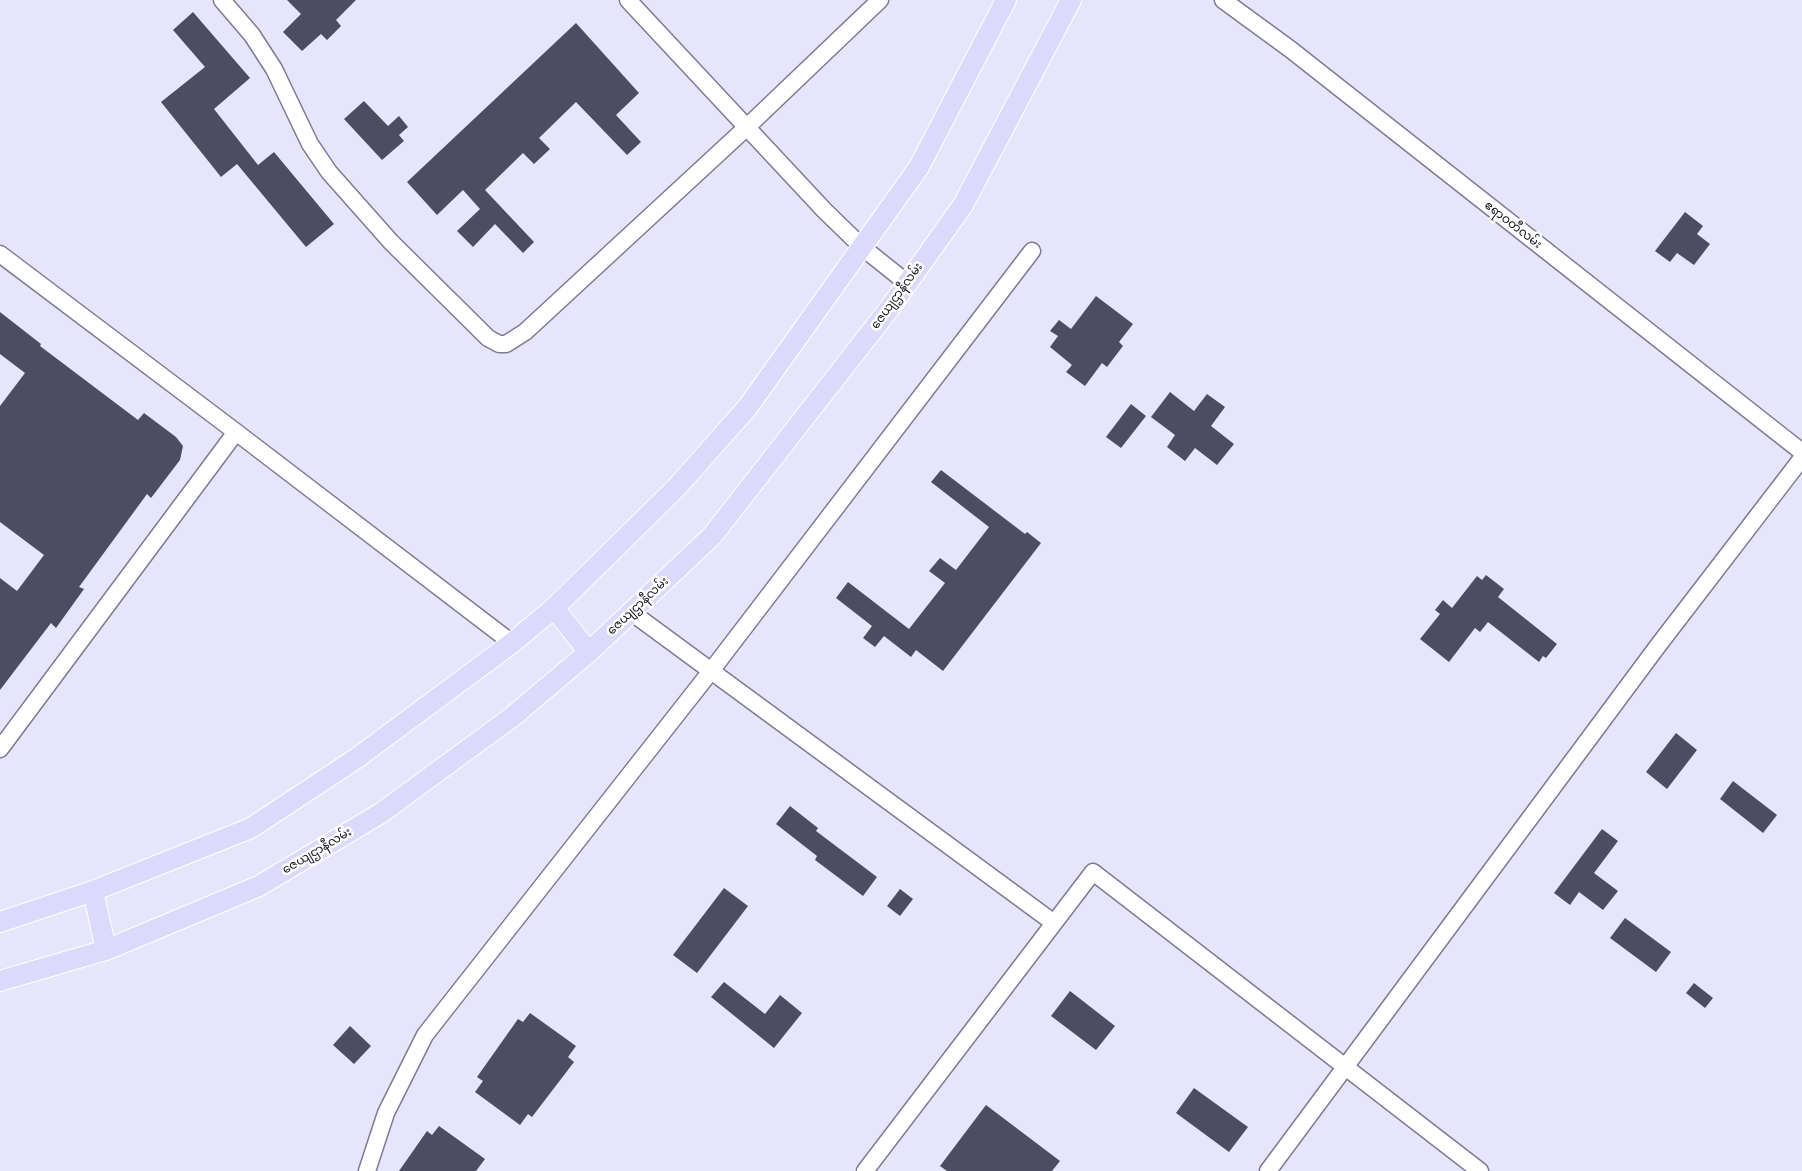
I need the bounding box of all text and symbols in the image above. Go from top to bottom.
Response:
street label: ဧရာဝတီလမ်း [1482,198,1544,252]
street label: ဇေယျဌာနီလမ်း [868,260,926,332]
street label: ဇေယျဌာနီလမ်း [604,574,672,638]
street label: ဇေယျဌာနီလမ်း [280,825,354,877]

